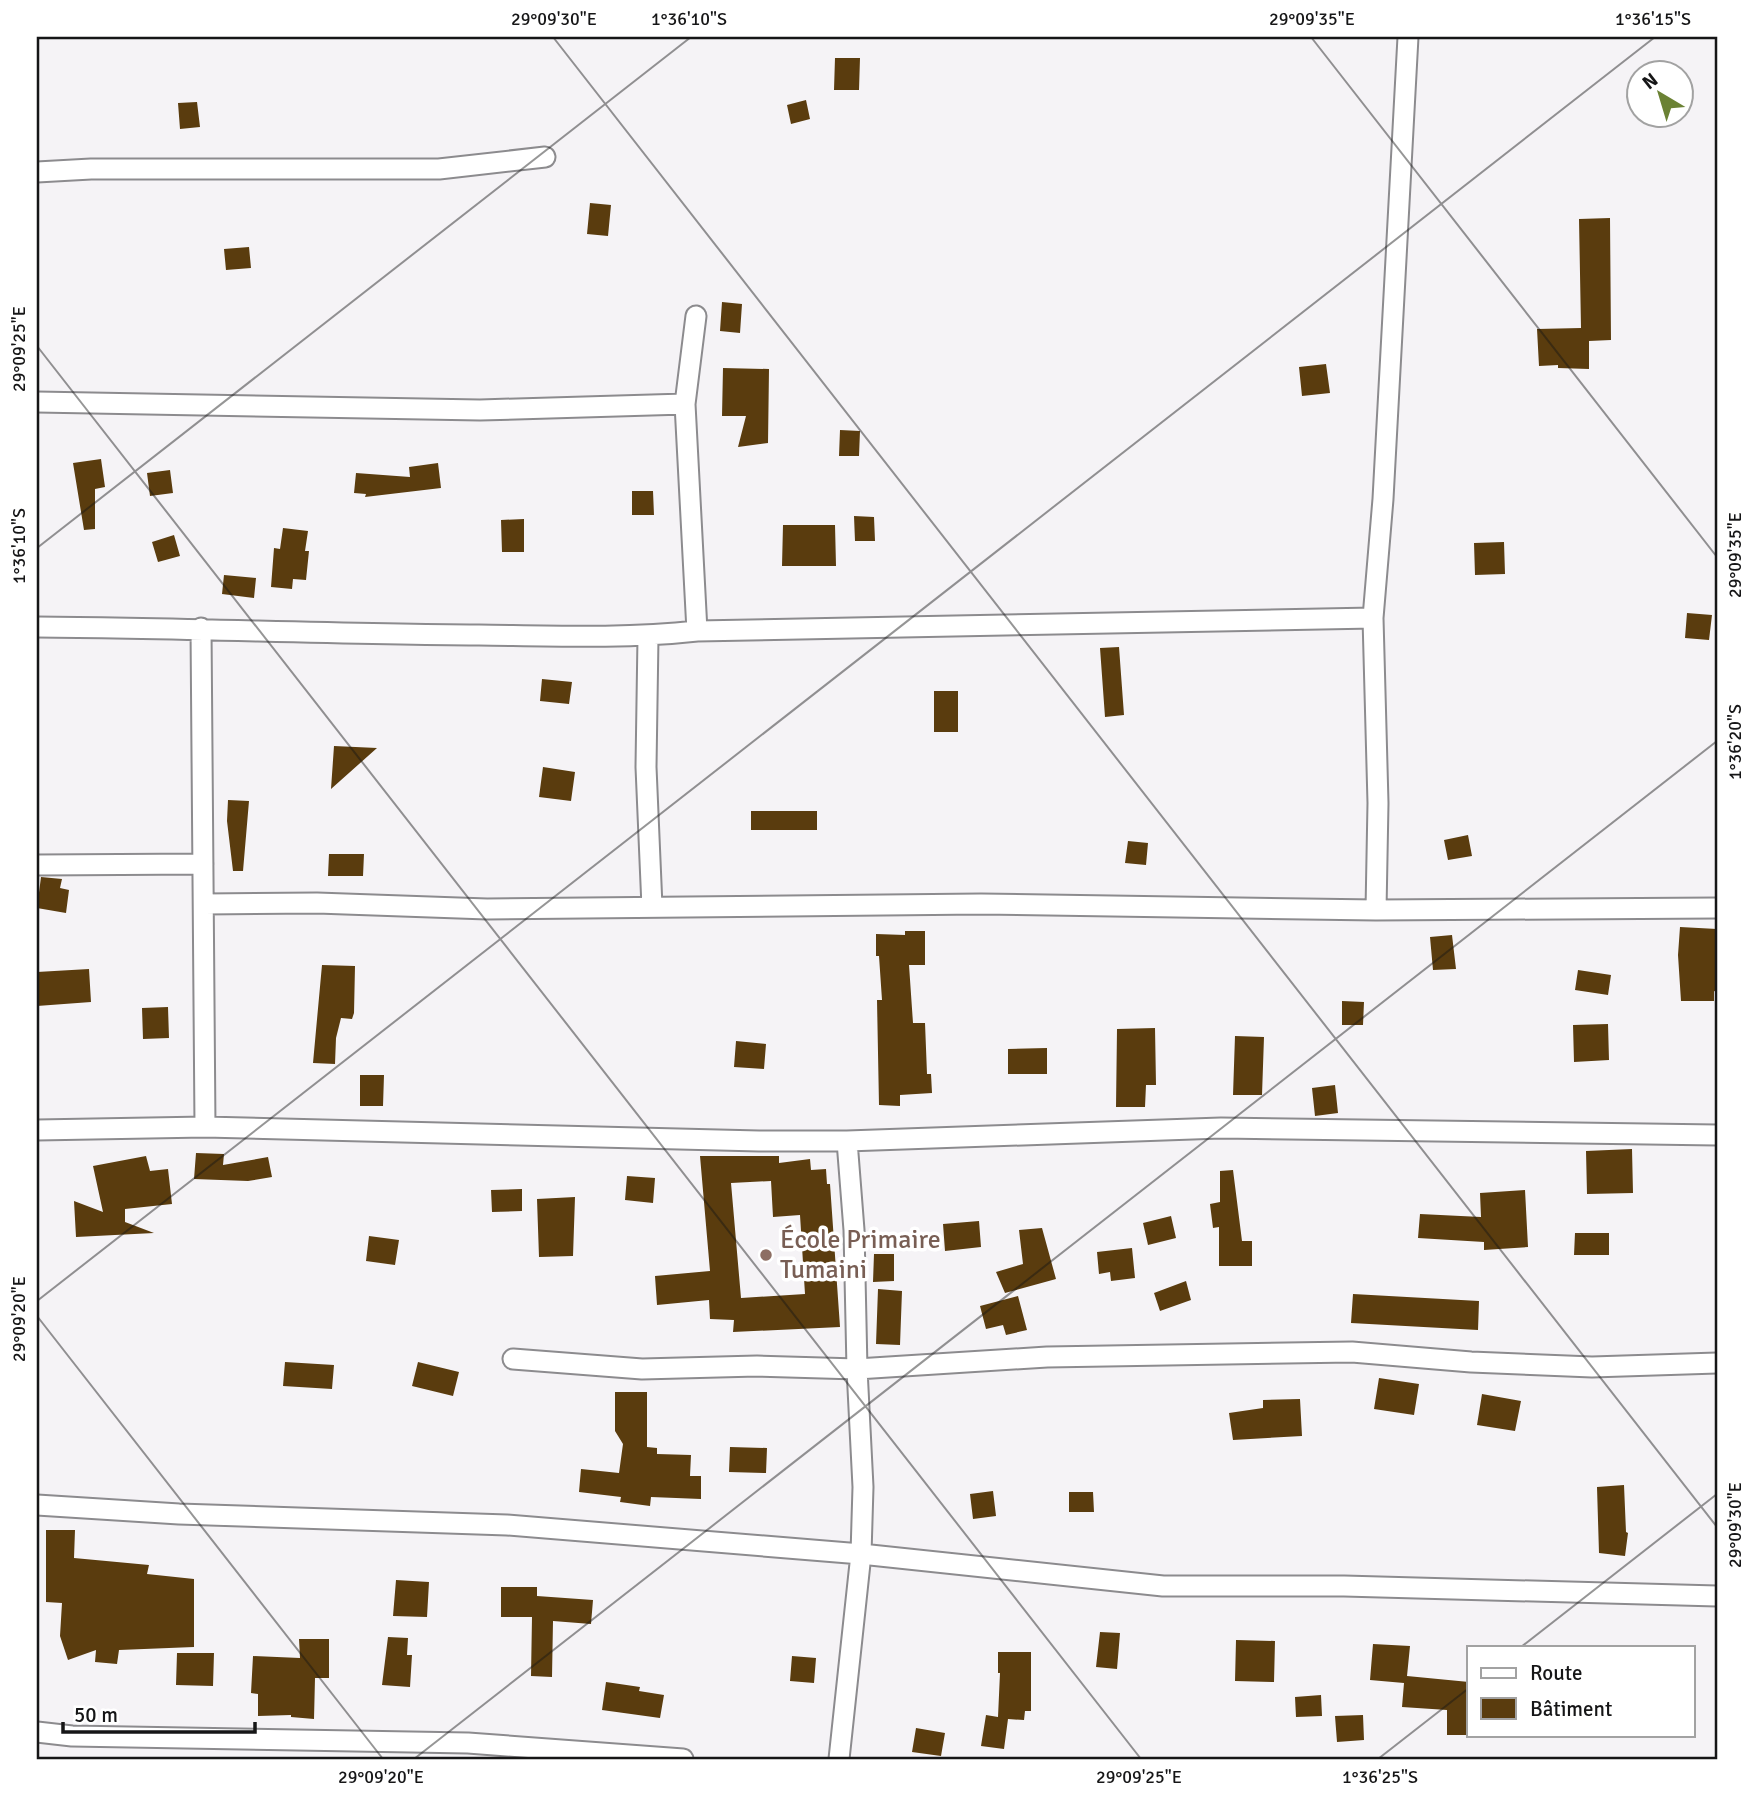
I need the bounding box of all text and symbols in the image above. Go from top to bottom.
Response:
text: 29°09'30"E [511,8,597,30]
text: 1°36'10"S [651,8,727,30]
text: 29°09'35"E [1269,8,1355,30]
text: 1°36'15"S [1615,8,1691,30]
north arrow [1624,60,1694,130]
text: N [1638,68,1663,95]
text: 29°09'25"E [8,306,30,392]
text: 1°36'10"S [8,508,30,584]
text: 29°09'35"E [1724,512,1746,598]
text: 1°36'20"S [1724,704,1746,780]
place label: École Primaire Tumaini [780,1224,941,1286]
marker: École Primaire Tumaini [758,1247,774,1263]
text: 29°09'20"E [8,1276,30,1362]
text: 29°09'30"E [1724,1482,1746,1568]
legend [1467,1646,1694,1736]
text: Route [1530,1660,1582,1686]
scale bar [63,1691,256,1735]
text: Bâtiment [1530,1696,1612,1722]
text: 50 m [74,1702,118,1728]
text: 29°09'20"E [338,1766,424,1788]
text: 29°09'25"E [1096,1766,1182,1788]
text: 1°36'25"S [1342,1766,1418,1788]

